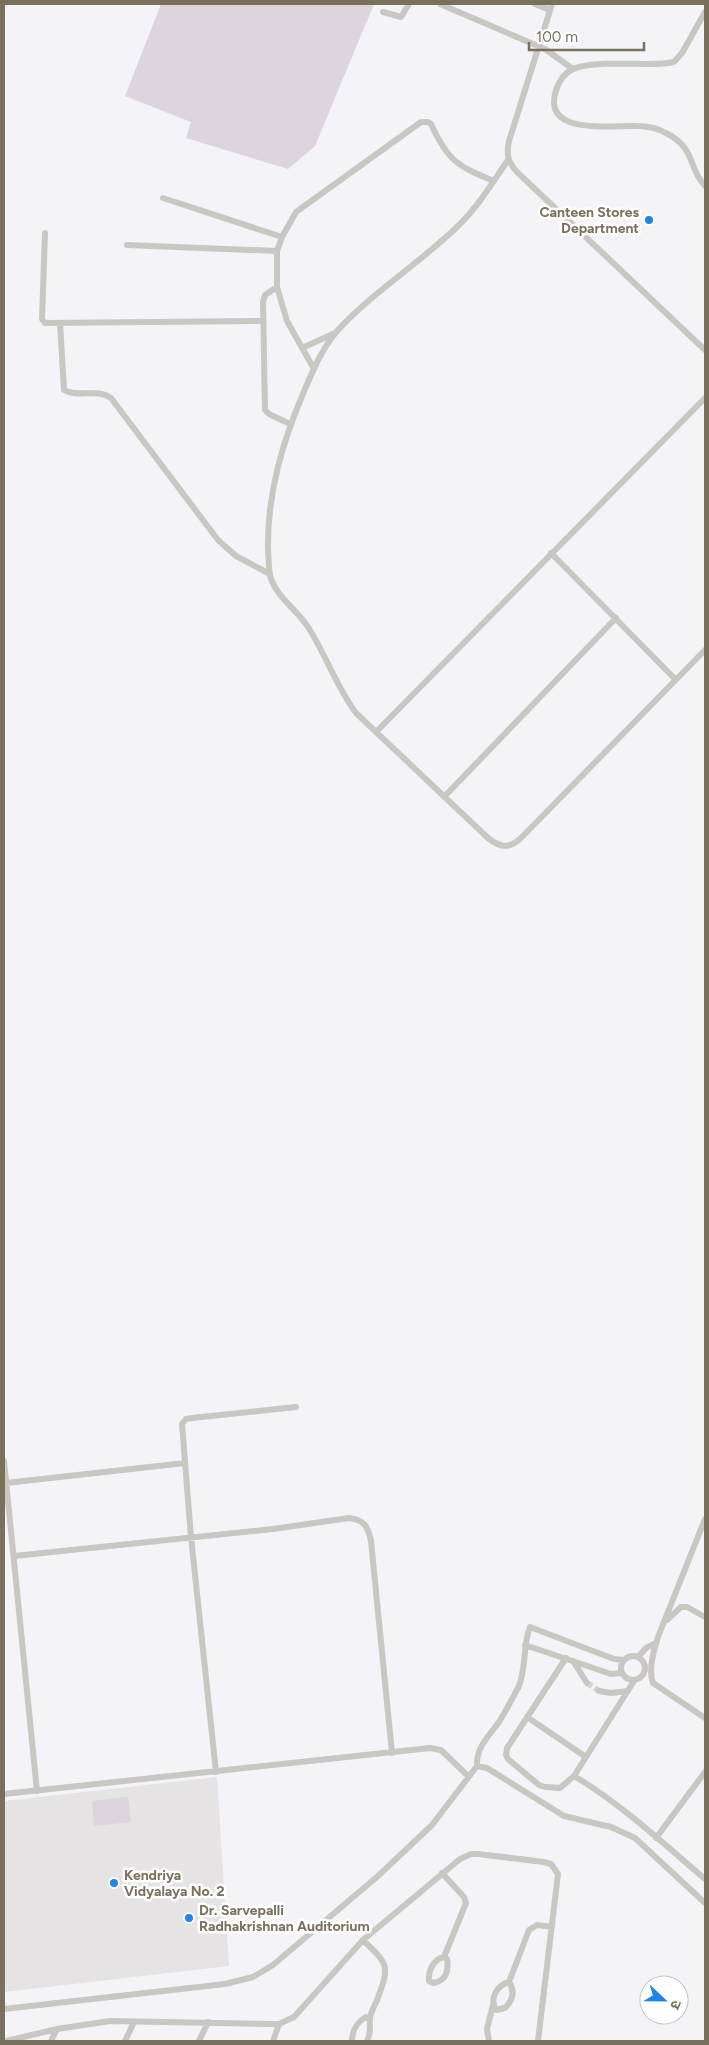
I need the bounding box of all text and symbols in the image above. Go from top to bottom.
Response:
scale bar [529,20,644,52]
text: 100 m [536,28,578,46]
place label: Canteen Stores Department [539,204,639,237]
marker: Canteen Stores Department [643,214,655,226]
place label: Kendriya Vidyalaya No. 2 [124,1867,225,1900]
marker: Kendriya Vidyalaya No. 2 [108,1877,120,1889]
place label: Dr. Sarvepalli Radhakrishnan Auditorium [199,1902,370,1935]
marker: Dr. Sarvepalli Radhakrishnan Auditorium [183,1912,195,1924]
north arrow [639,1975,689,2025]
text: उ [666,1998,685,2012]

